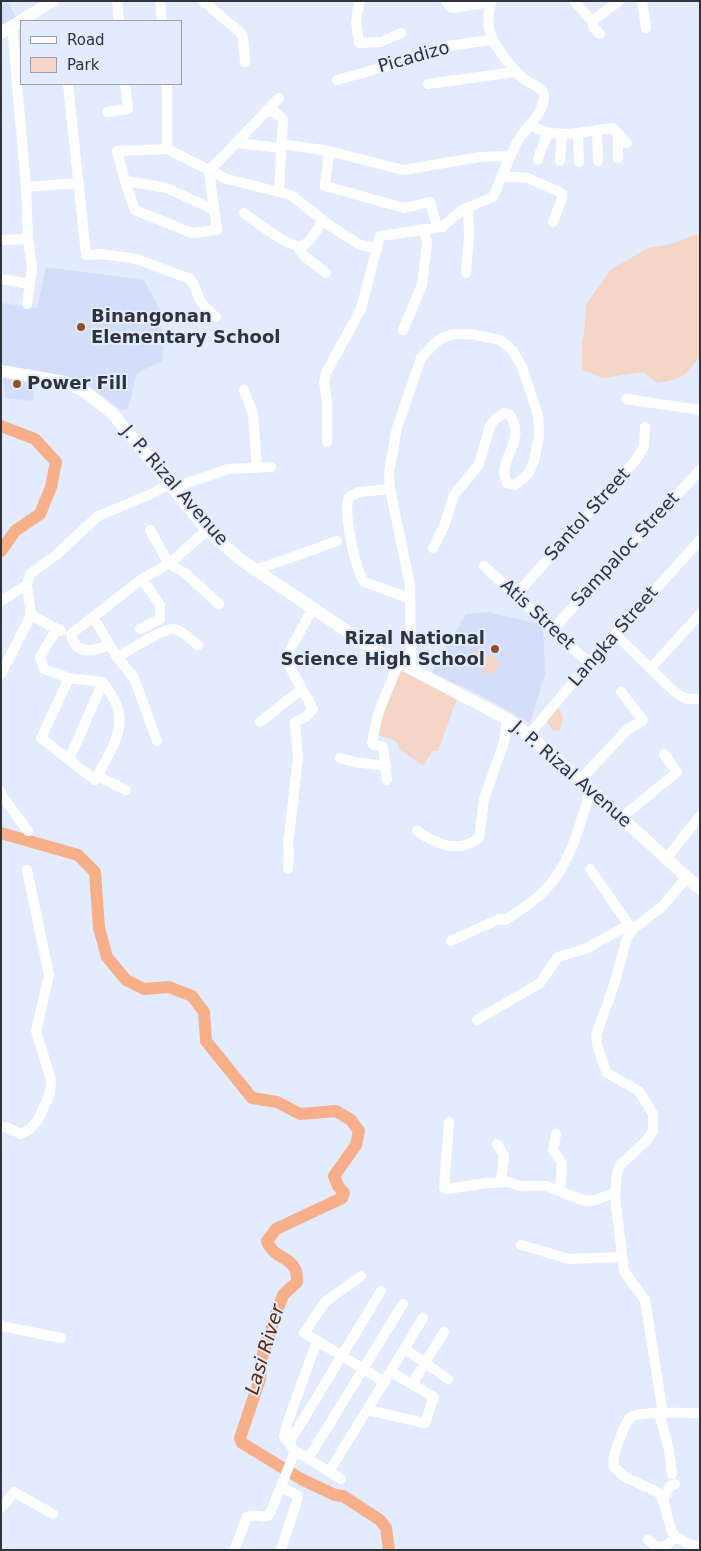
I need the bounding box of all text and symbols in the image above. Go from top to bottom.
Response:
legend [20,20,182,85]
text: Road [67,31,105,49]
street label: Picadizo [376,38,452,78]
text: Park [67,56,99,74]
place label: Binangonan Elementary School [91,306,280,348]
marker: Binangonan Elementary School [75,321,87,333]
place label: Power Fill [27,373,127,395]
marker: Power Fill [11,378,23,390]
street label: J. P. Rizal Avenue [116,422,232,550]
street label: Santol Street [541,464,635,566]
street label: Sampaloc Street [567,488,685,612]
street label: Atis Street [495,575,579,655]
street label: Langka Street [565,583,663,691]
place label: Rizal National Science High School [280,628,485,670]
marker: Rizal National Science High School [489,643,501,655]
street label: J. P. Rizal Avenue [507,717,635,833]
water label: Lasi River [242,1302,290,1398]

